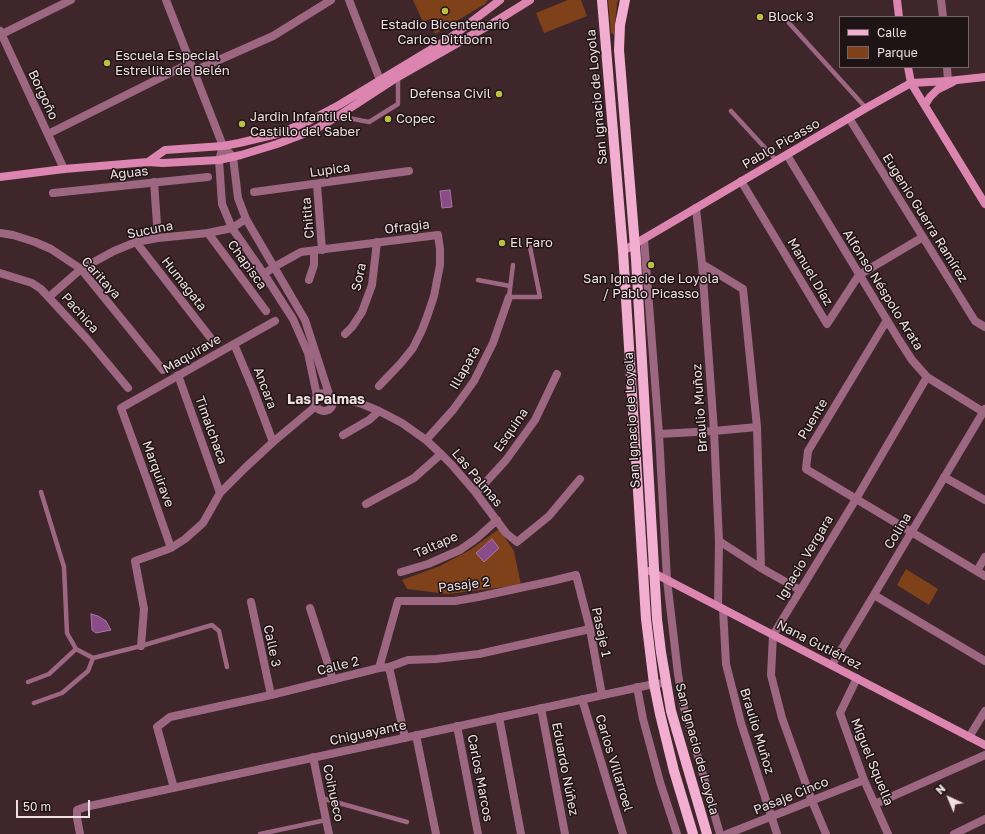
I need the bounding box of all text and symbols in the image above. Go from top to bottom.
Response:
marker: Estadio Bicentenario Carlos Dittborn [440,6,450,16]
place label: Block 3 [768,9,814,25]
marker: Block 3 [755,12,765,22]
legend [839,16,969,68]
place label: Estadio Bicentenario Carlos Dittborn [380,17,510,48]
text: Calle [877,25,906,40]
street label: San Ignacio de Loyola [583,29,611,165]
text: Parque [877,45,918,60]
place label: Escuela Especial Estrellita de Belén [115,48,230,79]
marker: Escuela Especial Estrellita de Belén [102,58,112,68]
street label: Borgoño [25,68,61,122]
place label: Defensa Civil [410,86,491,102]
marker: Defensa Civil [494,89,504,99]
place label: Jardin Infantil el Castillo del Saber [250,109,360,140]
place label: Copec [396,111,435,127]
marker: Copec [383,114,393,124]
street label: Pablo Picasso [740,116,822,172]
marker: Jardin Infantil el Castillo del Saber [237,119,247,129]
street label: Eugenio Guerra Ramírez [879,151,971,285]
street label: Lupica [309,159,351,181]
street label: Aguas [109,163,149,183]
street label: Chitita [298,197,318,239]
street label: Ofragia [383,216,431,238]
street label: Sucuna [126,218,174,242]
street label: Alfonso Néspolo Arata [839,227,927,353]
place label: El Faro [510,235,553,251]
street label: Manuel Díaz [784,235,836,309]
street label: Chapisca [224,237,270,293]
marker: El Faro [497,238,507,248]
street label: Caritaya [78,254,124,302]
street label: Humagata [158,254,210,314]
marker: San Ignacio de Loyola / Pablo Picasso [646,260,656,270]
street label: Sora [348,261,370,293]
place label: San Ignacio de Loyola / Pablo Picasso [583,271,719,302]
street label: Pachica [58,290,102,336]
street label: Maquirave [160,331,224,377]
street label: Illapata [446,344,484,392]
street label: San Ignacio de Loyola [621,352,643,488]
street label: Braulio Muñoz [689,363,711,453]
street label: Ancara [250,365,280,411]
district label: Las Palmas [287,392,365,408]
street label: Timalchaca [191,394,231,466]
street label: Puente [795,396,831,442]
street label: Esquina [490,405,532,455]
street label: Marquirave [139,439,177,509]
street label: Las Palmas [448,446,506,510]
street label: Colina [881,510,915,552]
street label: Ignacio Vergara [773,512,837,604]
street label: Taltape [412,528,460,562]
street label: Pasaje 2 [437,574,491,596]
street label: Pasaje 1 [588,606,614,658]
street label: Nana Gutiérrez [774,617,864,673]
street label: Calle 3 [260,623,284,669]
street label: Calle 2 [315,653,361,679]
street label: San Ignacio de Loyola [672,681,722,817]
street label: Braulio Muñoz [737,686,777,776]
street label: Carlos Villarroel [592,713,636,813]
street label: Miguel Squella [847,716,897,808]
street label: Chiguayante [328,717,408,749]
street label: Eduardo Núñez [548,721,582,817]
street label: Carlos Marcos [464,733,496,823]
street label: Coihueco [319,763,347,823]
street label: Pasaje Cinco [751,774,831,818]
north arrow [929,778,969,818]
text: N [933,781,948,797]
scale bar [18,792,92,818]
text: 50 m [23,799,51,814]

